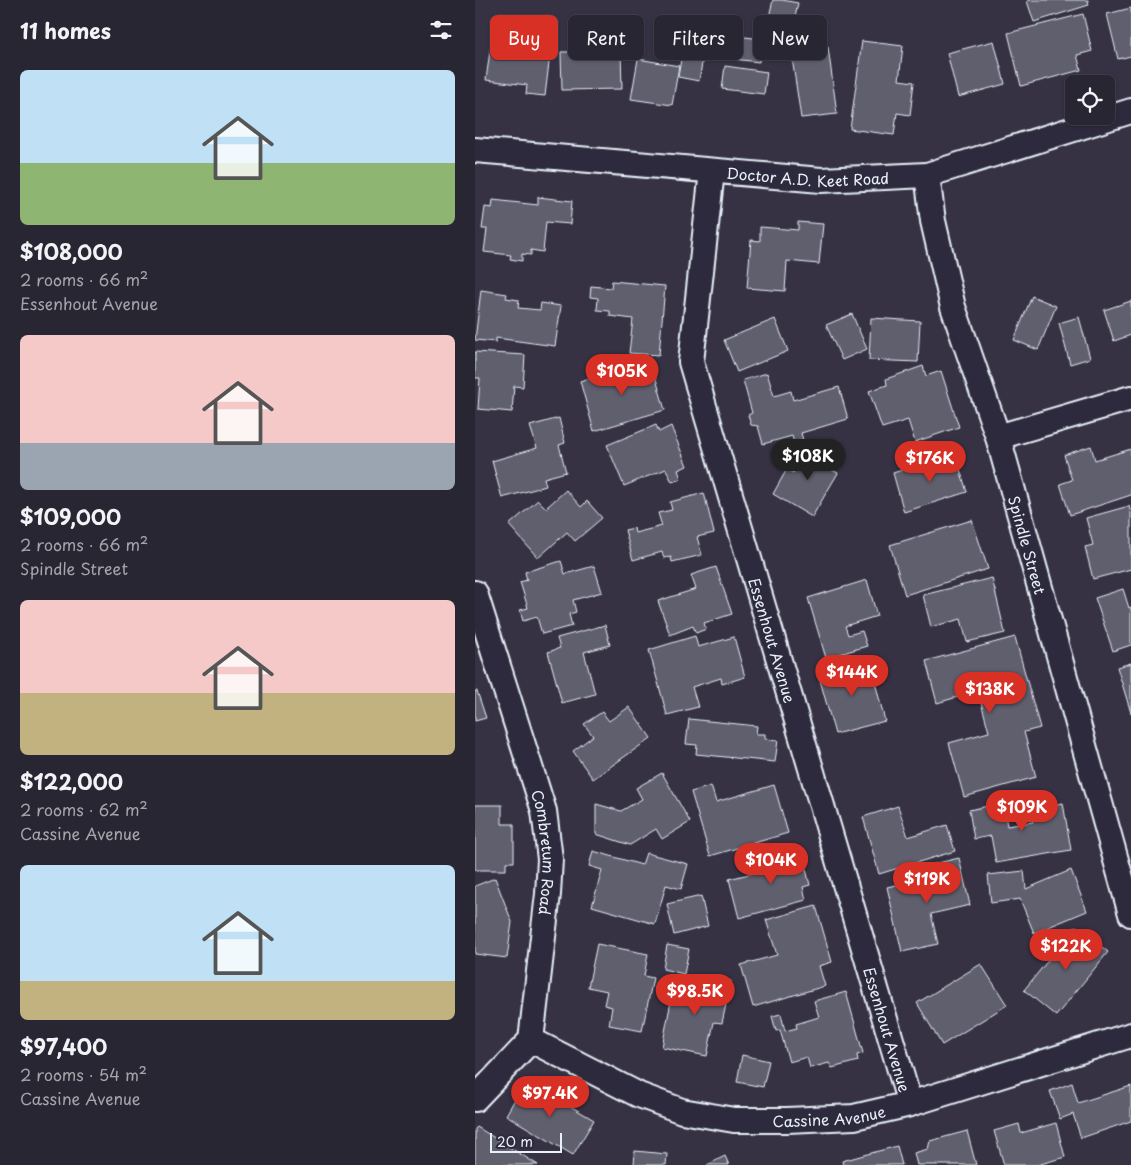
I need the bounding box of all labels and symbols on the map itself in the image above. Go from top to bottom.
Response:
street label: Doctor A.D. Keet Road [726,160,890,192]
pin: $105K [587,354,657,396]
pin: $108K [773,438,843,481]
pin: $176K [895,440,965,483]
street label: Spindle Street [1003,493,1053,597]
street label: Essenhout Avenue [744,575,802,705]
pin: $144K [817,654,887,697]
pin: $138K [955,672,1025,714]
street label: Combretum Road [526,786,562,917]
pin: $109K [987,790,1057,832]
pin: $104K [736,842,806,885]
pin: $119K [892,862,962,904]
pin: $122K [1031,928,1101,971]
street label: Essenhout Avenue [859,964,917,1095]
pin: $98.5K [654,974,736,1016]
pin: $97.4K [509,1076,591,1118]
street label: Cassine Avenue [773,1099,887,1132]
scale bar [490,1130,563,1153]

